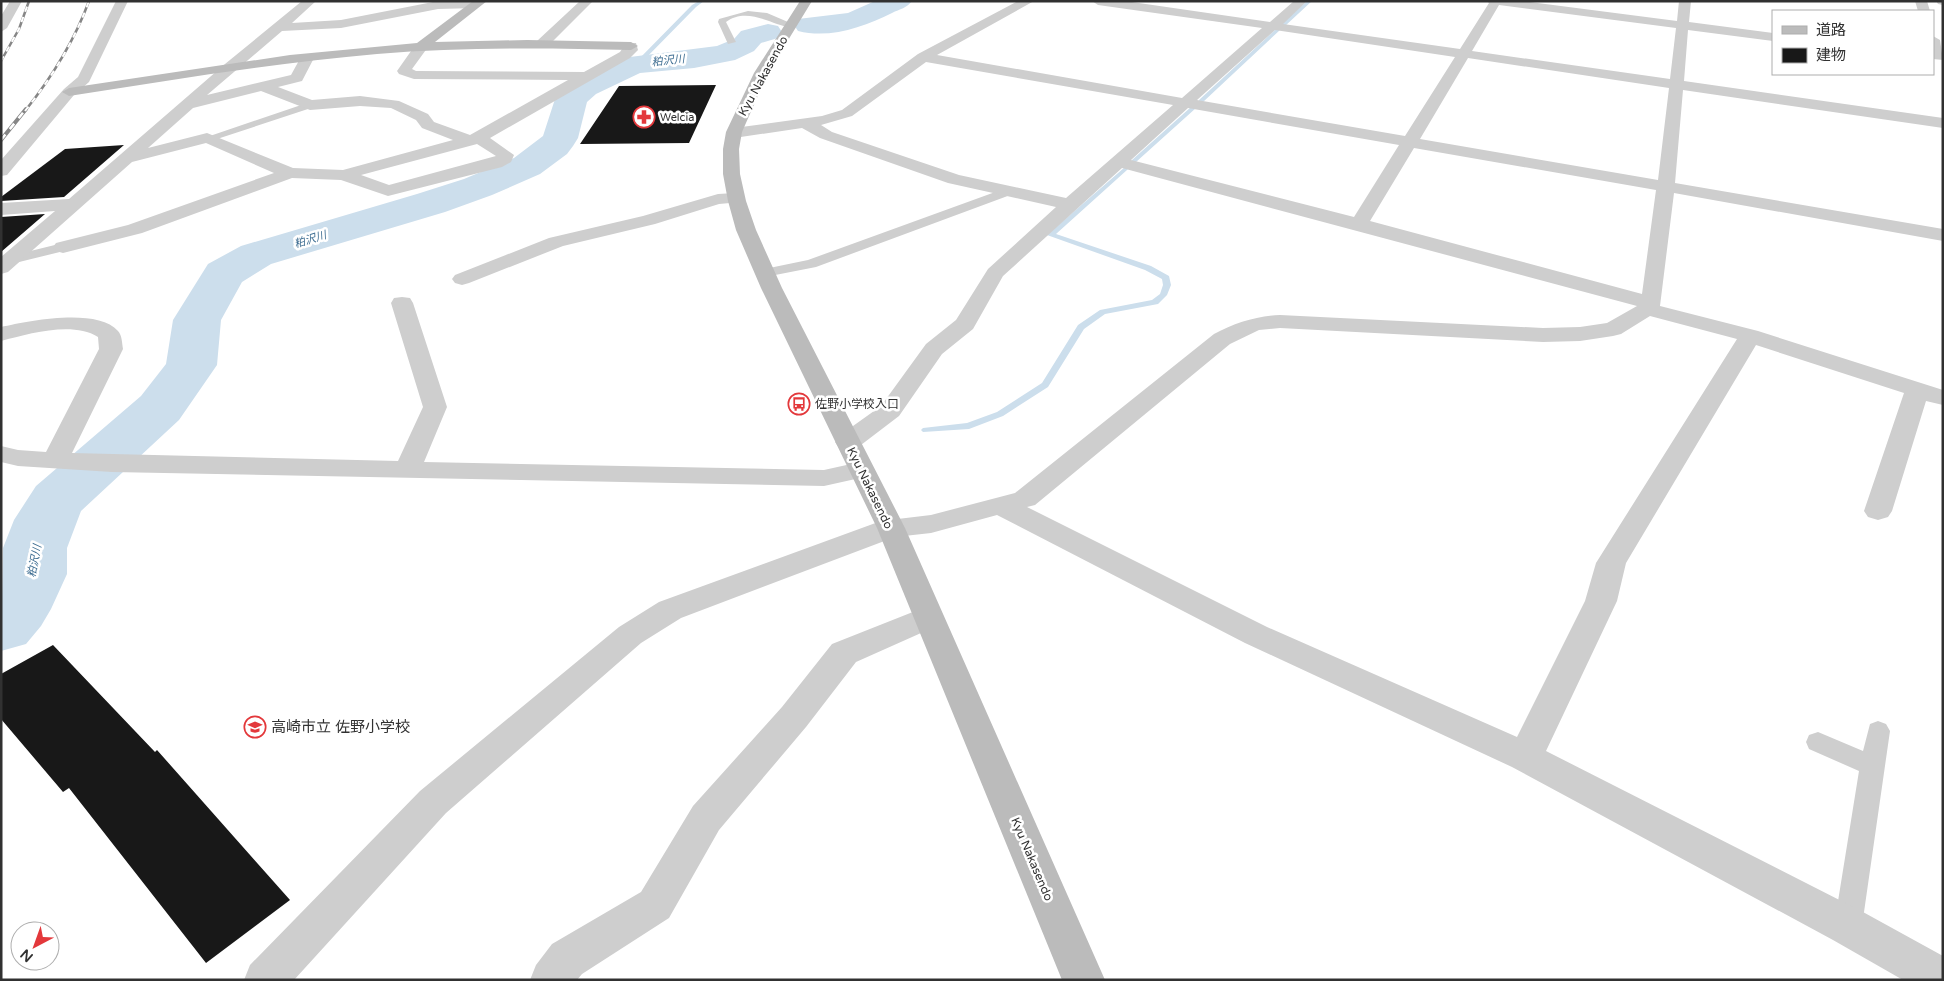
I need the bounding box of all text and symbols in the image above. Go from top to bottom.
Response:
legend [1772,10,1934,75]
text: 道路 [1816,21,1846,39]
street label: Kyu Nakasendo [735,34,791,118]
text: 建物 [1816,46,1846,64]
water label: 粕沢川 [651,52,686,69]
pharmacy icon: Welcia [632,105,656,129]
place label: Welcia [660,111,694,124]
water label: 粕沢川 [292,228,329,251]
bus stop icon: 佐野小学校入口 [787,392,811,416]
place label: 佐野小学校入口 [815,397,899,411]
street label: Kyu Nakasendo [844,445,896,531]
water label: 粕沢川 [25,543,44,579]
school or university icon: 高崎市立 佐野小学校 [243,715,267,739]
place label: 高崎市立 佐野小学校 [271,718,410,736]
street label: Kyu Nakasendo [1008,815,1056,903]
north arrow [10,921,60,971]
text: N [17,945,37,966]

